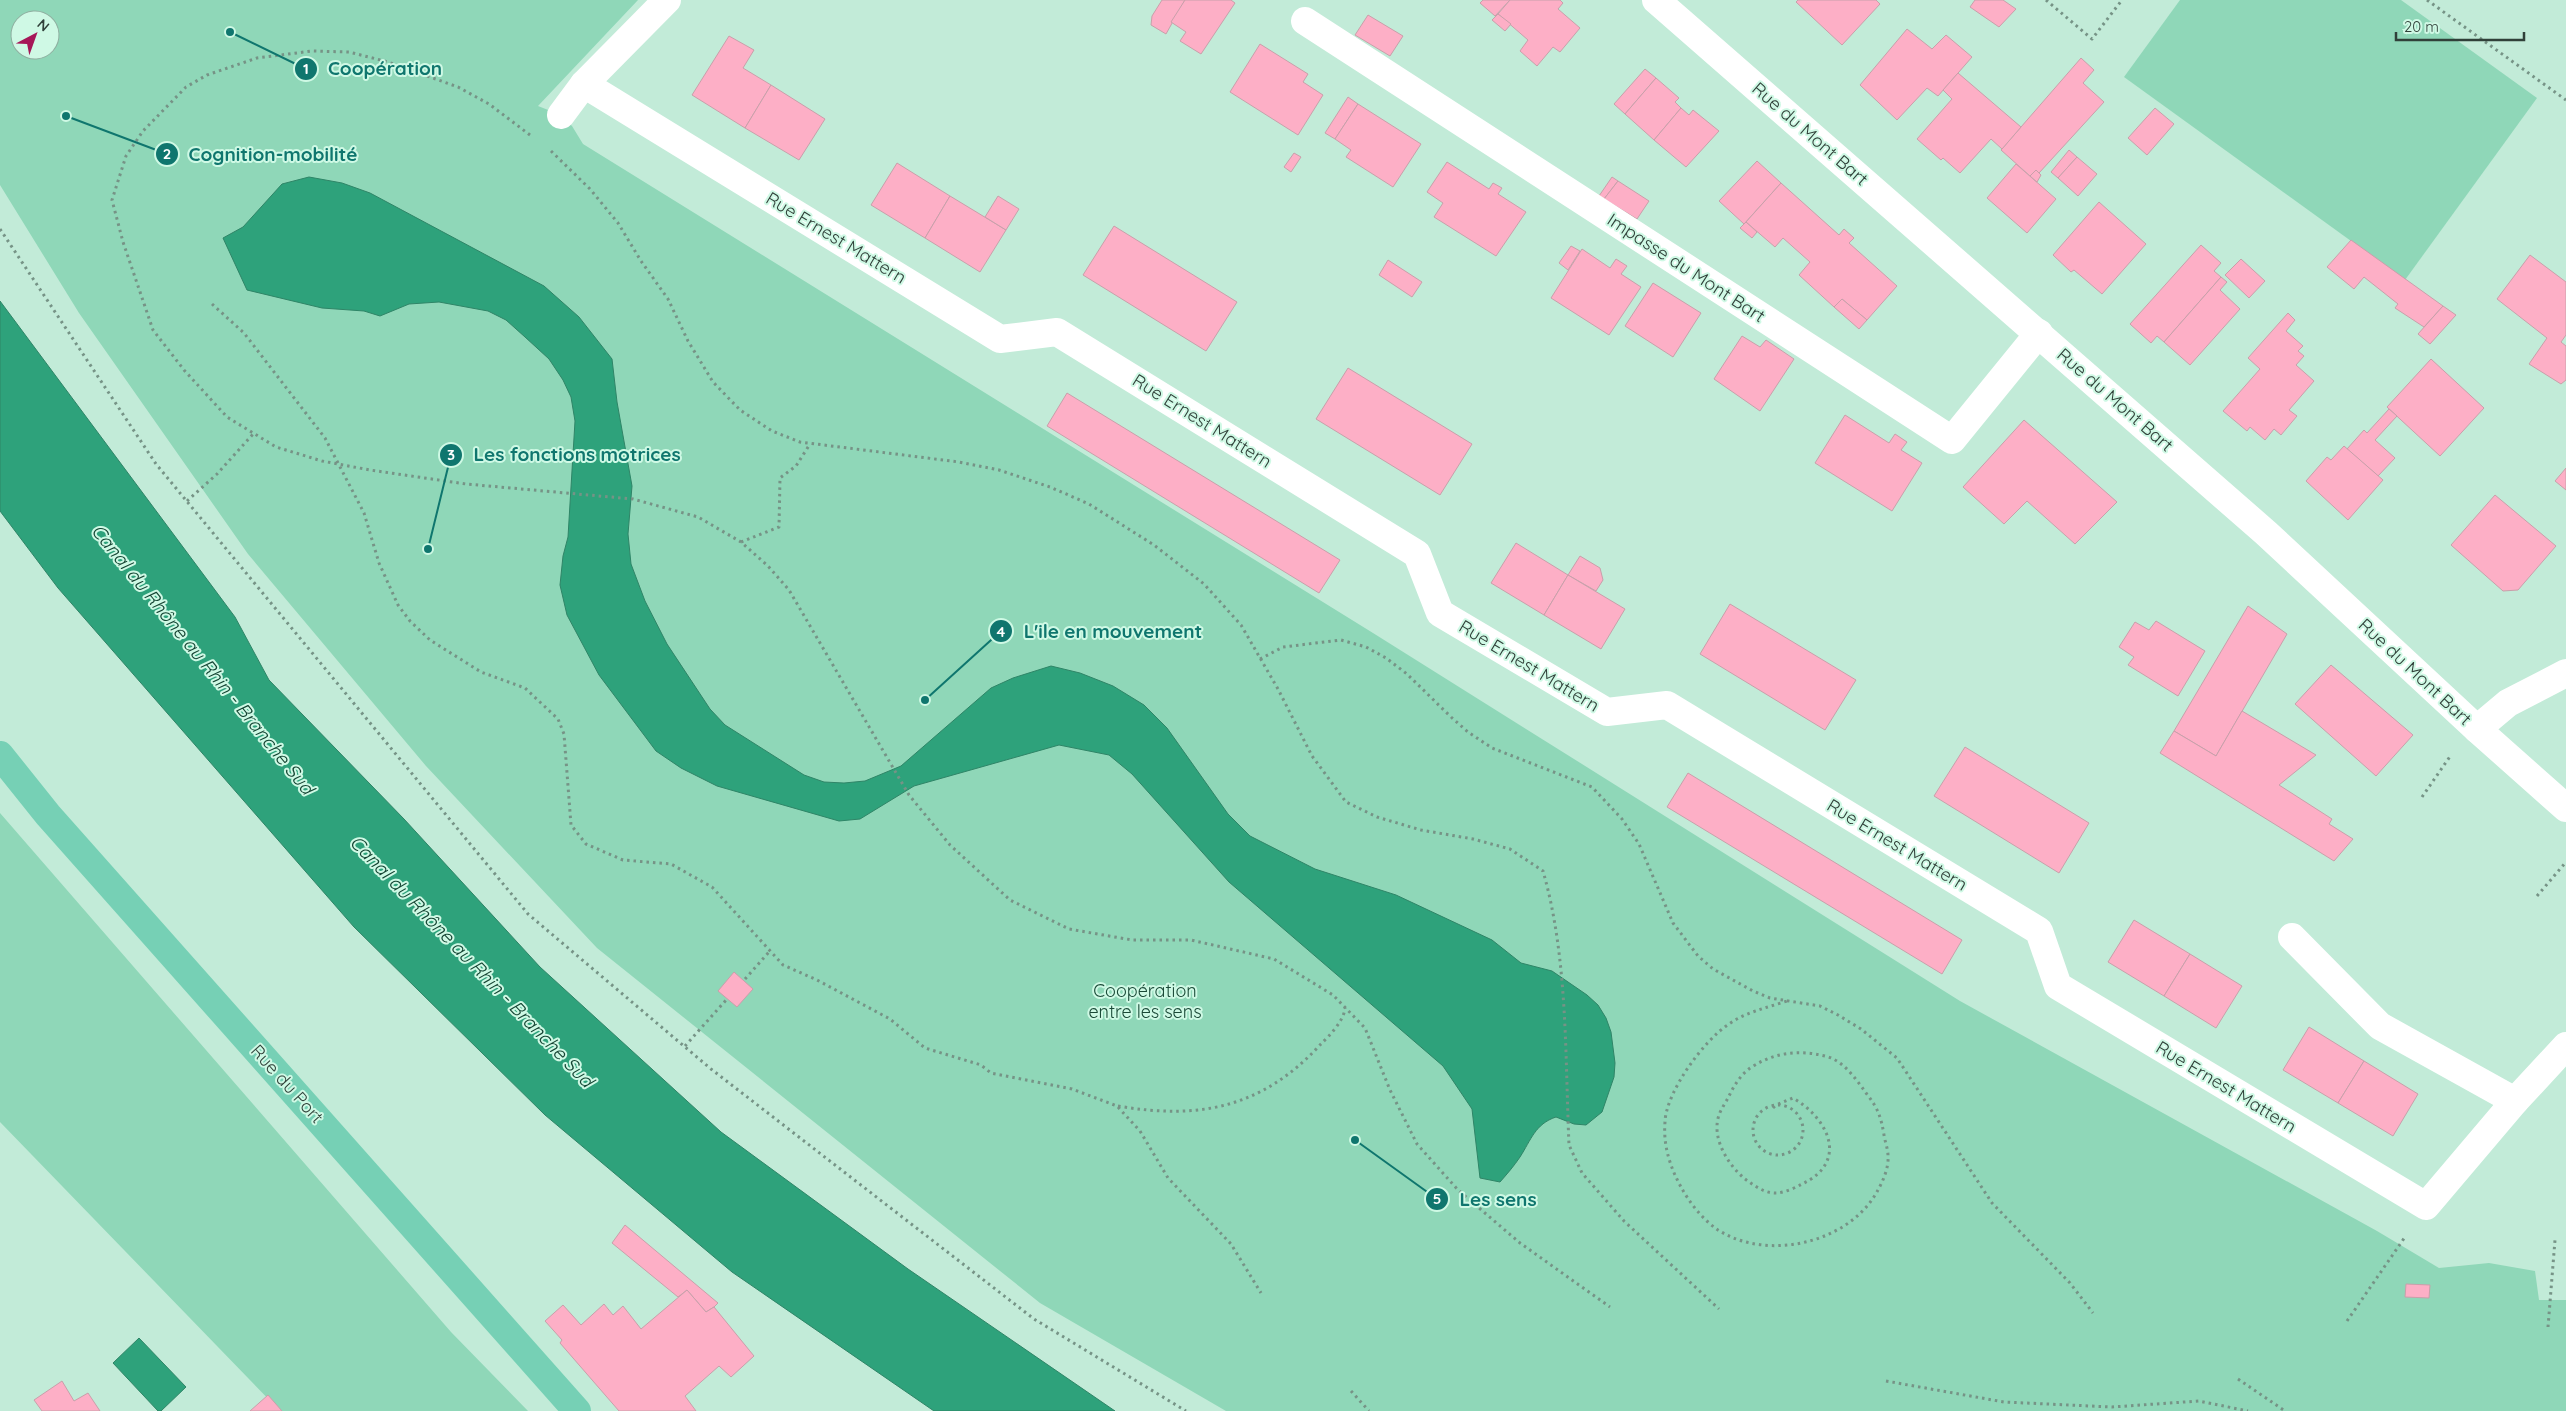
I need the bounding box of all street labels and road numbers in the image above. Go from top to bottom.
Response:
street label: Rue du Mont Bart [1748,77,1873,190]
street label: Rue Ernest Mattern [762,187,911,289]
street label: Impasse du Mont Bart [1603,208,1770,327]
street label: Rue du Mont Bart [2053,343,2178,456]
street label: Rue Ernest Mattern [1128,368,1276,473]
street label: Rue du Mont Bart [2354,613,2477,730]
street label: Rue Ernest Mattern [1455,615,1604,717]
street label: Rue Ernest Mattern [1823,794,1972,896]
street label: Rue Ernest Mattern [2152,1036,2301,1138]
street label: Rue du Port [246,1040,329,1128]

